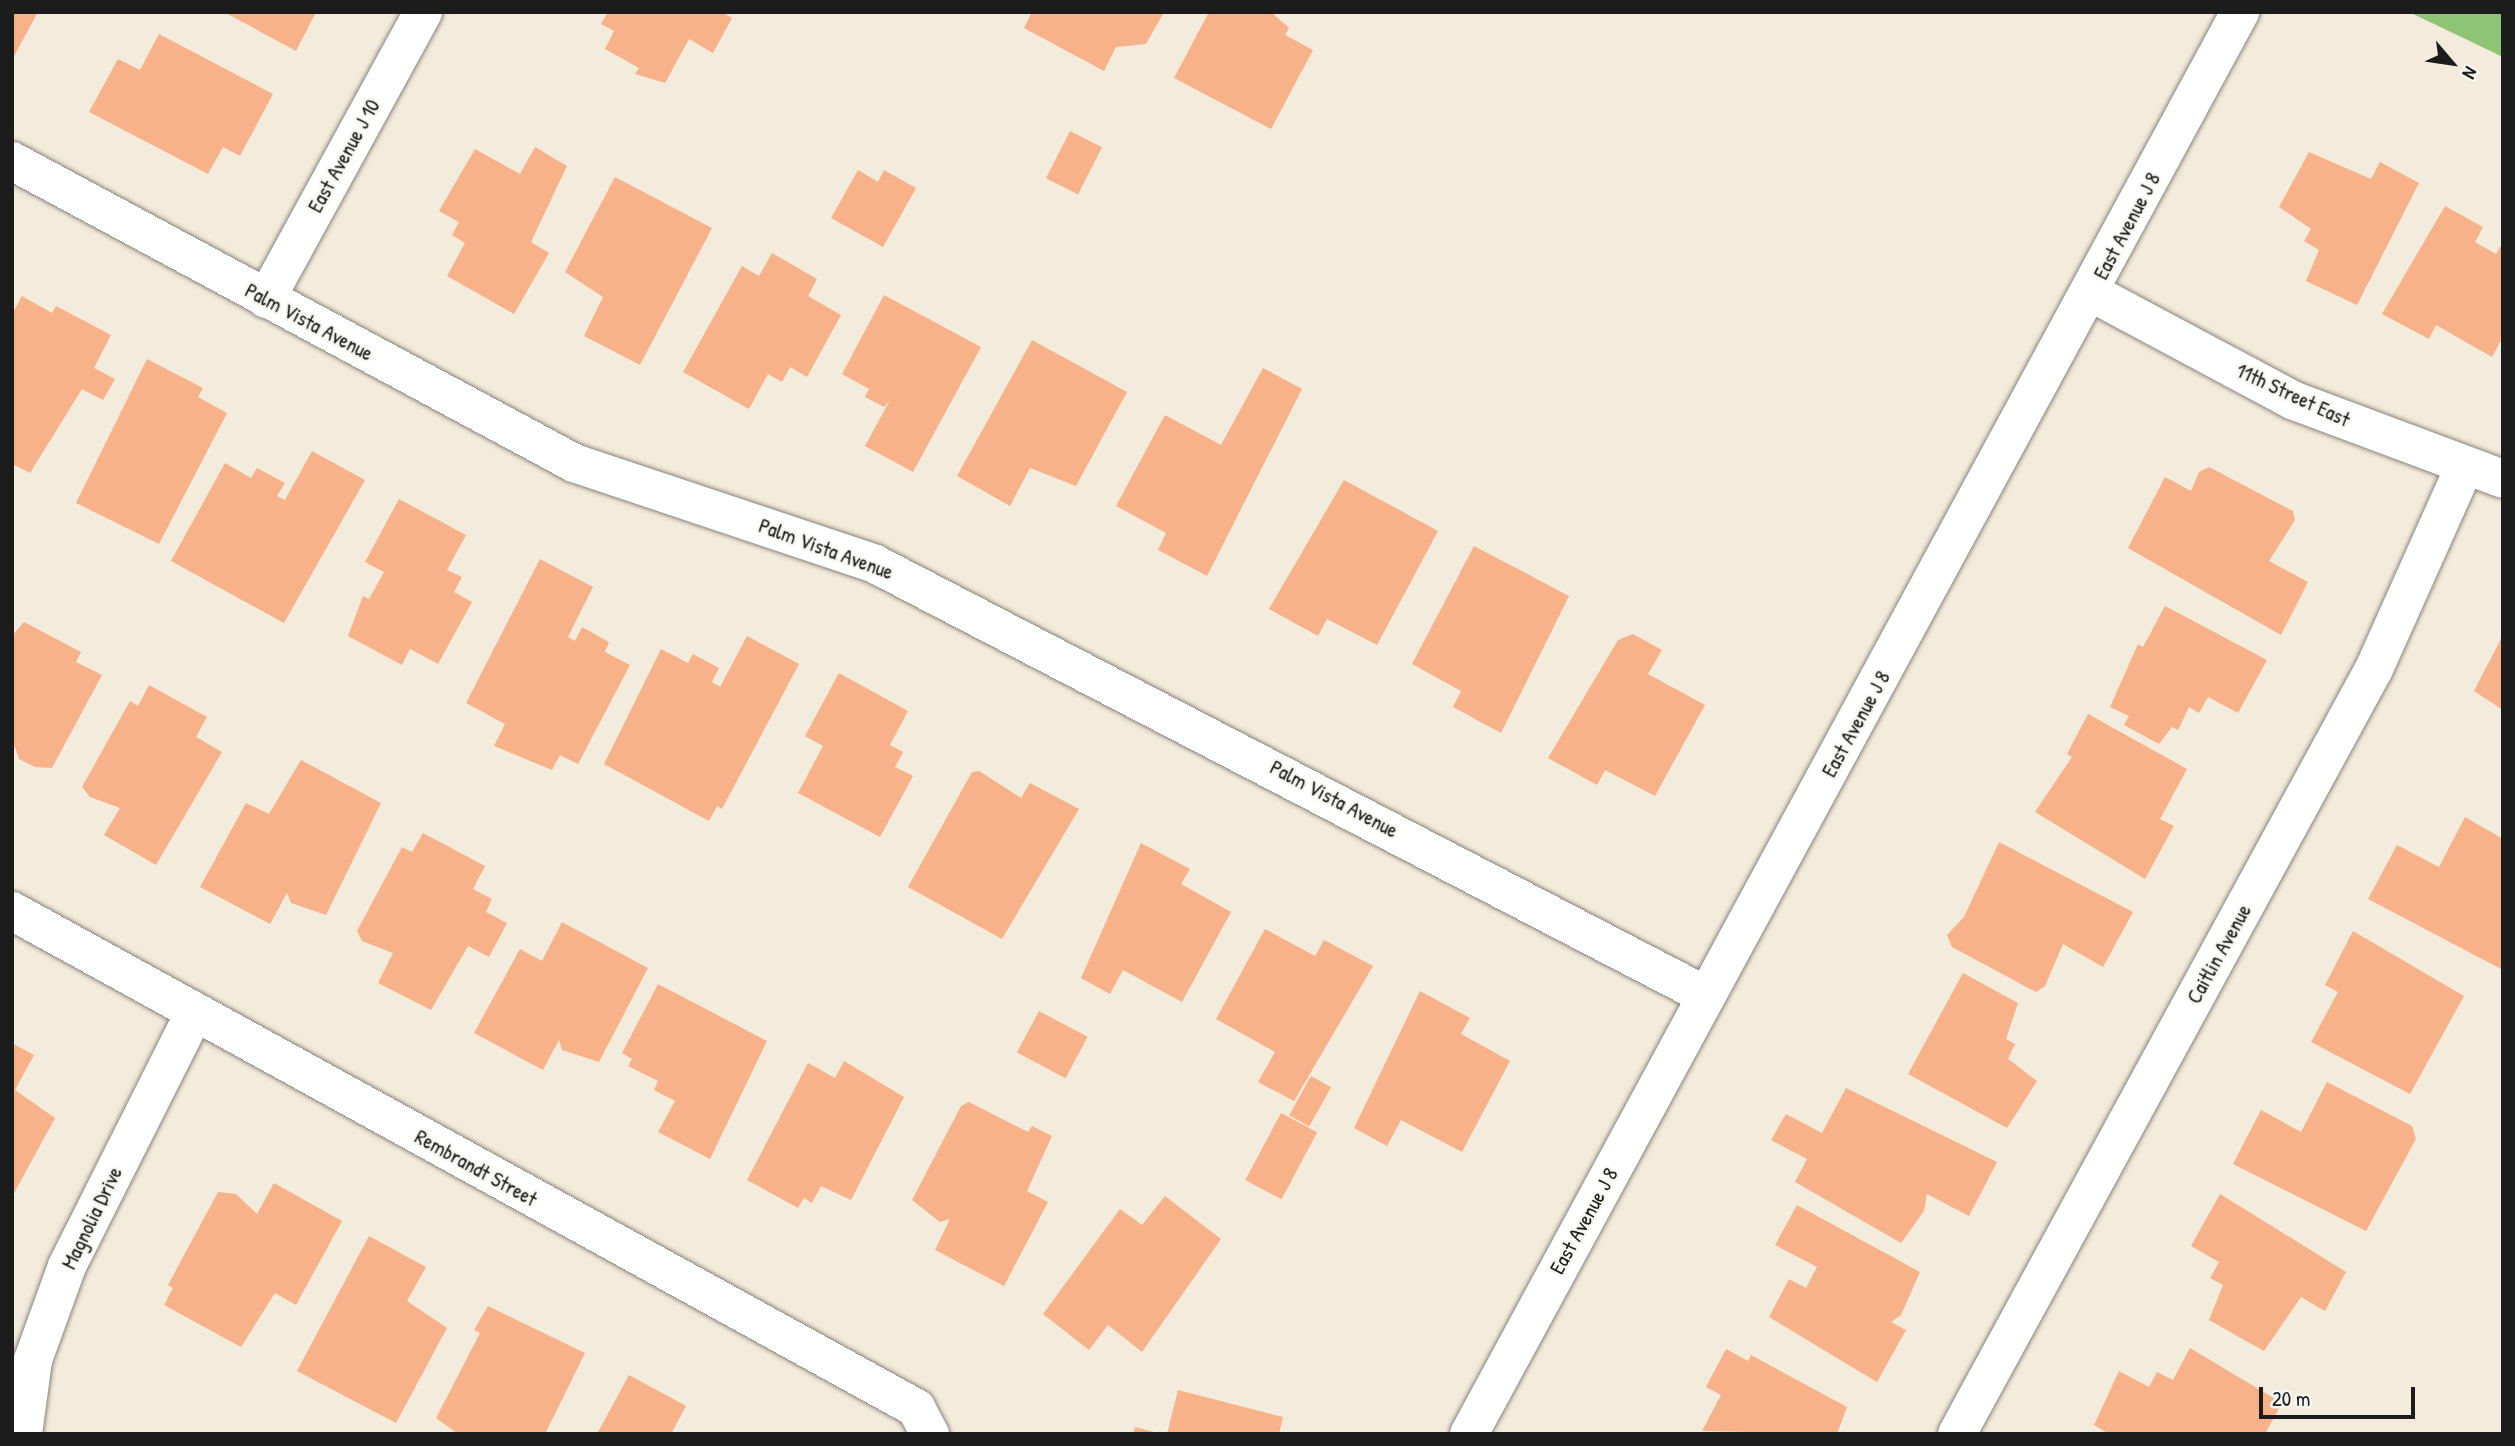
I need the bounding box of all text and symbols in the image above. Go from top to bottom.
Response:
north arrow [2417,28,2487,98]
text: N [2457,62,2484,84]
street label: East Avenue J 10 [303,95,385,217]
street label: East Avenue J 8 [2088,168,2166,284]
street label: Palm Vista Avenue [241,278,377,366]
street label: 11th Street East [2232,358,2354,432]
street label: Palm Vista Avenue [755,513,897,585]
street label: East Avenue J 8 [1817,667,1895,781]
street label: Palm Vista Avenue [1266,755,1402,843]
street label: Caitlin Avenue [2181,900,2257,1008]
street label: Rembrandt Street [411,1124,541,1212]
street label: Magnolia Drive [56,1163,128,1273]
street label: East Avenue J 8 [1545,1164,1623,1278]
scale bar [2263,1372,2419,1416]
text: 20 m [2272,1384,2310,1413]

